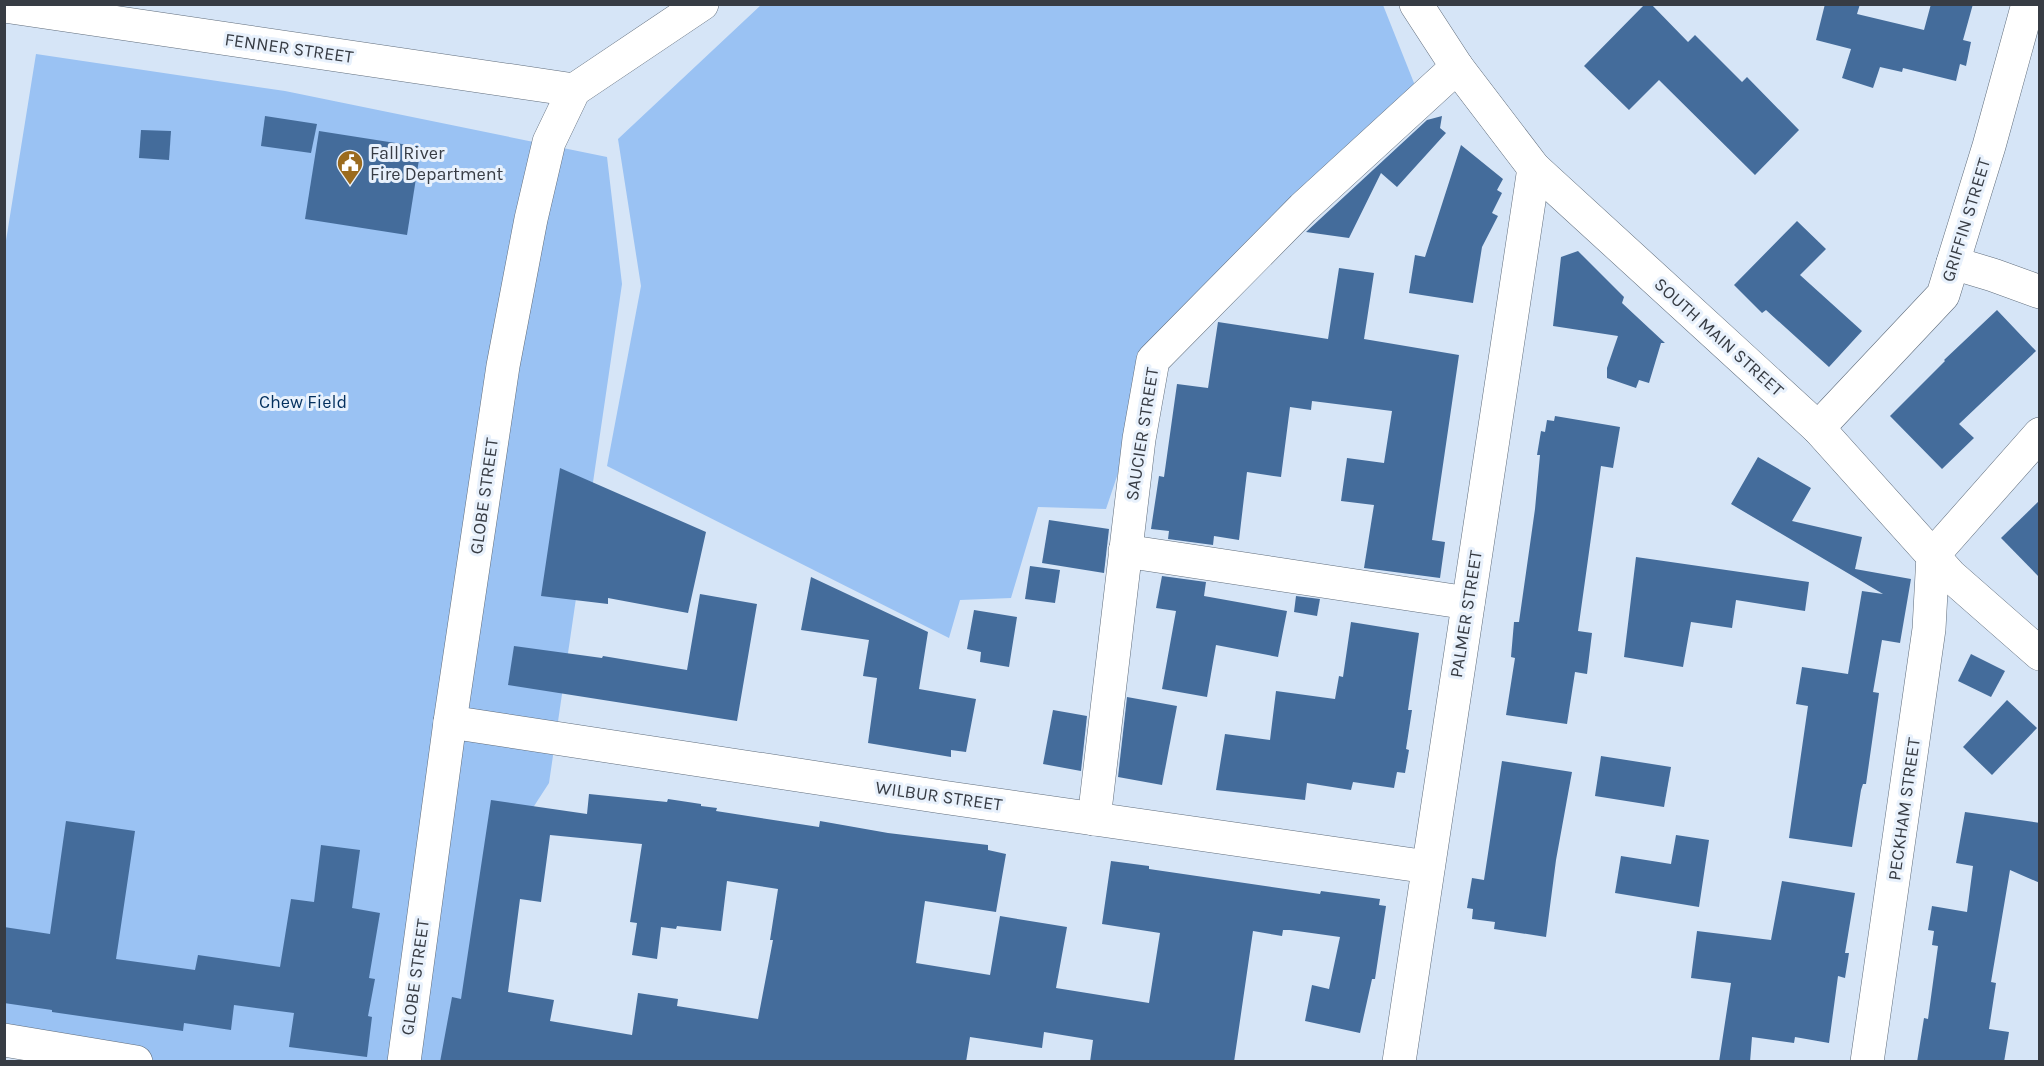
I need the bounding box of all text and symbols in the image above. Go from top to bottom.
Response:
street label: FENNER STREET [223,28,355,68]
place label: Fall River Fire Department [370,142,504,185]
public building icon: Fall River Fire Department [335,148,365,186]
street label: GRIFFIN STREET [1937,155,1995,285]
street label: SOUTH MAIN STREET [1650,273,1788,401]
street label: SAUCIER STREET [1121,366,1163,502]
park label: Chew Field [259,391,347,413]
street label: GLOBE STREET [465,436,503,556]
street label: PALMER STREET [1445,549,1487,679]
street label: PECKHAM STREET [1883,736,1925,882]
street label: WILBUR STREET [874,776,1004,816]
street label: GLOBE STREET [396,917,434,1037]

